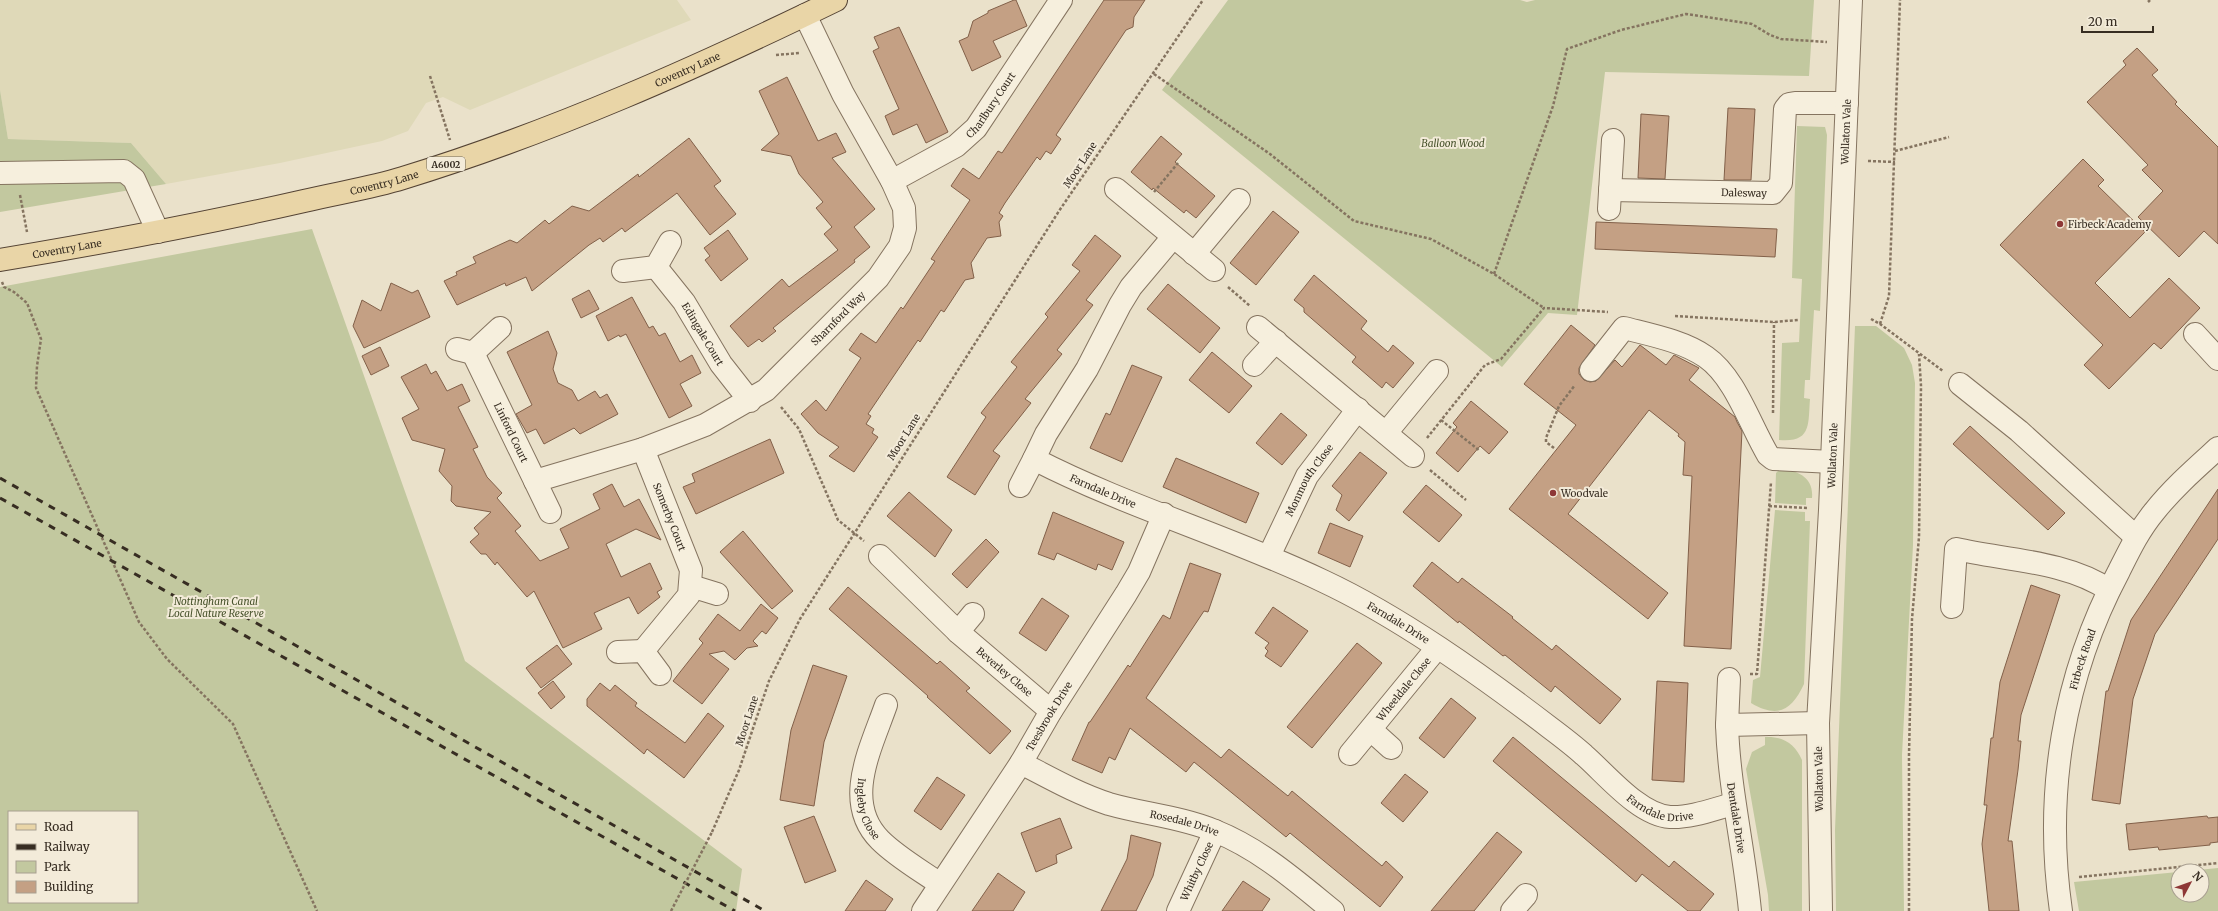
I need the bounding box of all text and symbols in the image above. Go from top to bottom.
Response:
scale bar [2082,8,2153,34]
text: 20 m [2088,14,2117,29]
street label: Coventry Lane [653,49,722,90]
street label: Charlbury Court [963,69,1018,141]
street label: Wollaton Vale [1838,99,1853,166]
park label: Balloon Wood [1421,137,1485,150]
street label: Moor Lane [1060,140,1100,190]
road number: A6002 [427,157,465,171]
street label: Coventry Lane [349,167,420,197]
street label: Dalesway [1721,186,1767,199]
place label: Firbeck Academy [2068,218,2151,231]
marker: Firbeck Academy [2055,219,2065,229]
street label: Coventry Lane [31,236,103,261]
street label: Sharnford Way [808,288,868,348]
street label: Edingale Court [679,300,727,368]
street label: Linford Court [491,400,531,464]
street label: Moor Lane [885,411,923,463]
street label: Wollaton Vale [1824,423,1840,489]
street label: Monmouth Close [1282,441,1336,518]
street label: Farndale Drive [1068,471,1138,510]
street label: Somerby Court [651,481,689,553]
place label: Woodvale [1560,487,1608,500]
marker: Woodvale [1548,488,1558,498]
park label: Nottingham Canal Local Nature Reserve [168,595,264,620]
street label: Farndale Drive [1365,599,1432,646]
street label: Firbeck Road [2066,627,2098,691]
street label: Beverley Close [974,644,1035,699]
street label: Wheeldale Close [1373,655,1433,724]
street label: Teesbrook Drive [1023,679,1075,753]
street label: Moor Lane [733,694,761,748]
street label: Wollaton Vale [1812,746,1826,813]
street label: Ingleby Close [855,777,883,842]
street label: Dentdale Drive [1724,782,1748,854]
street label: Farndale Drive [1624,791,1694,824]
street label: Rosedale Drive [1149,807,1221,839]
legend [8,811,138,903]
text: Road [44,819,73,834]
text: Railway [44,839,90,854]
street label: Whitby Close [1177,840,1216,903]
text: Park [44,859,71,874]
north arrow [2170,863,2210,903]
text: N [2189,869,2206,885]
text: Building [44,879,94,894]

